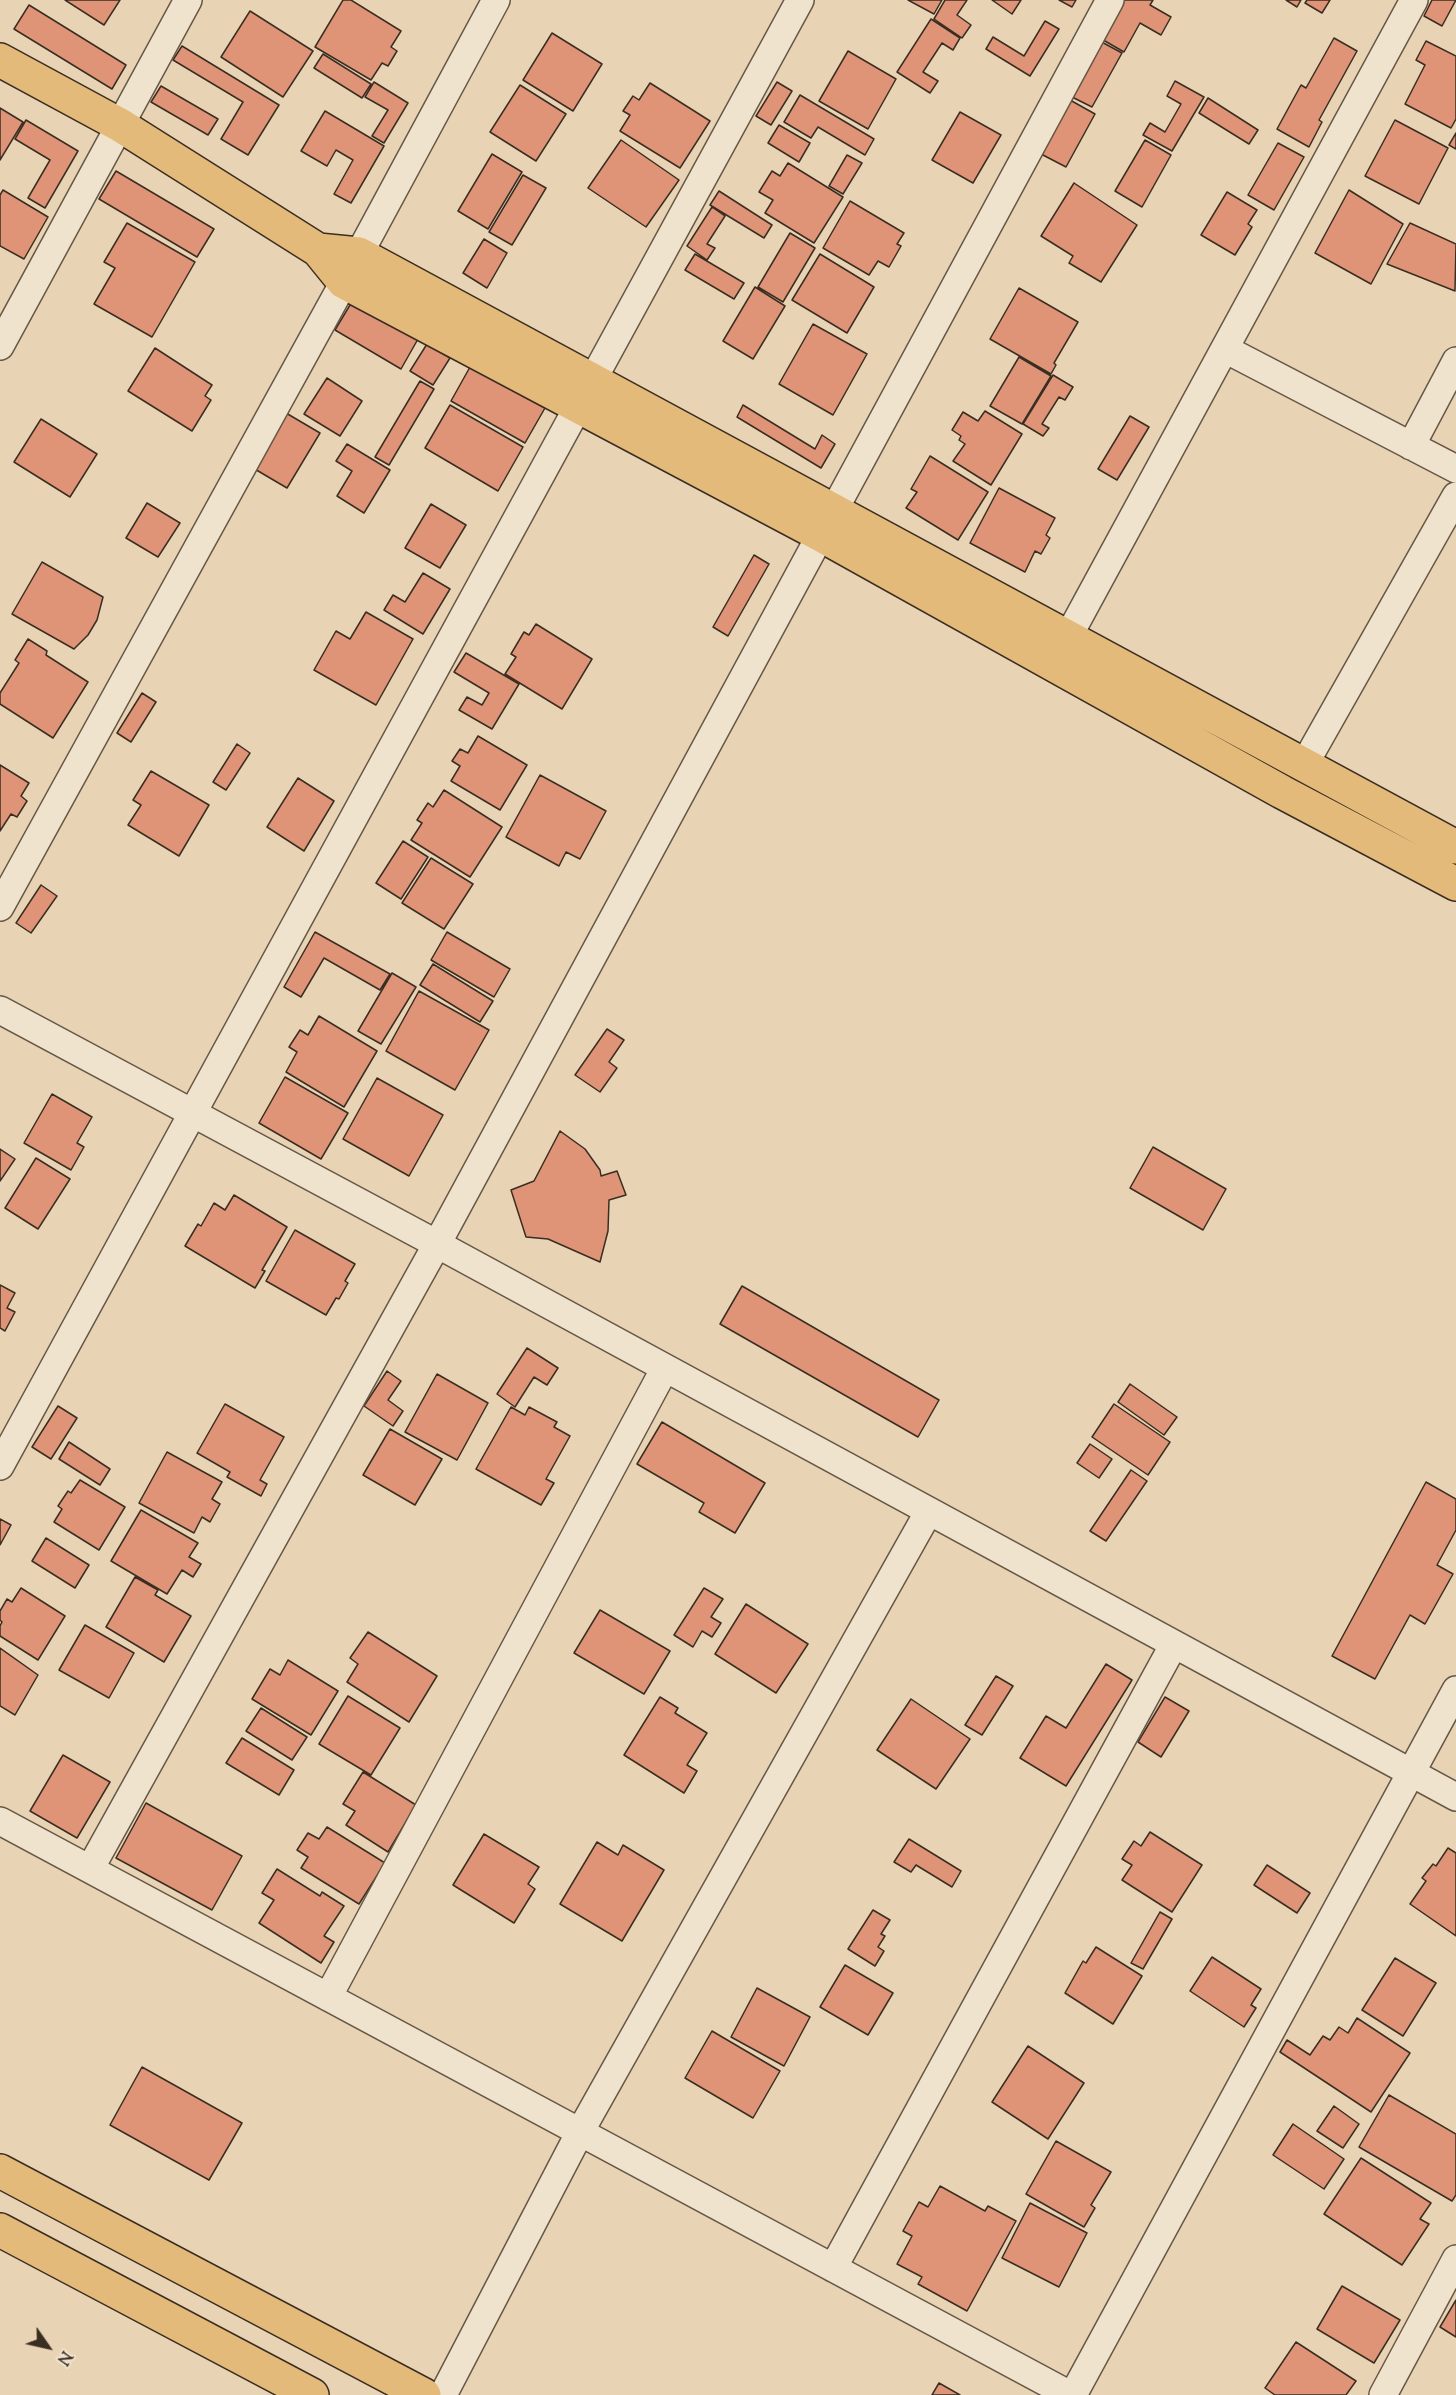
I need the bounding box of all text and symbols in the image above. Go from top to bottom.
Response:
north arrow [18,2317,78,2377]
text: N [50,2346,76,2369]

